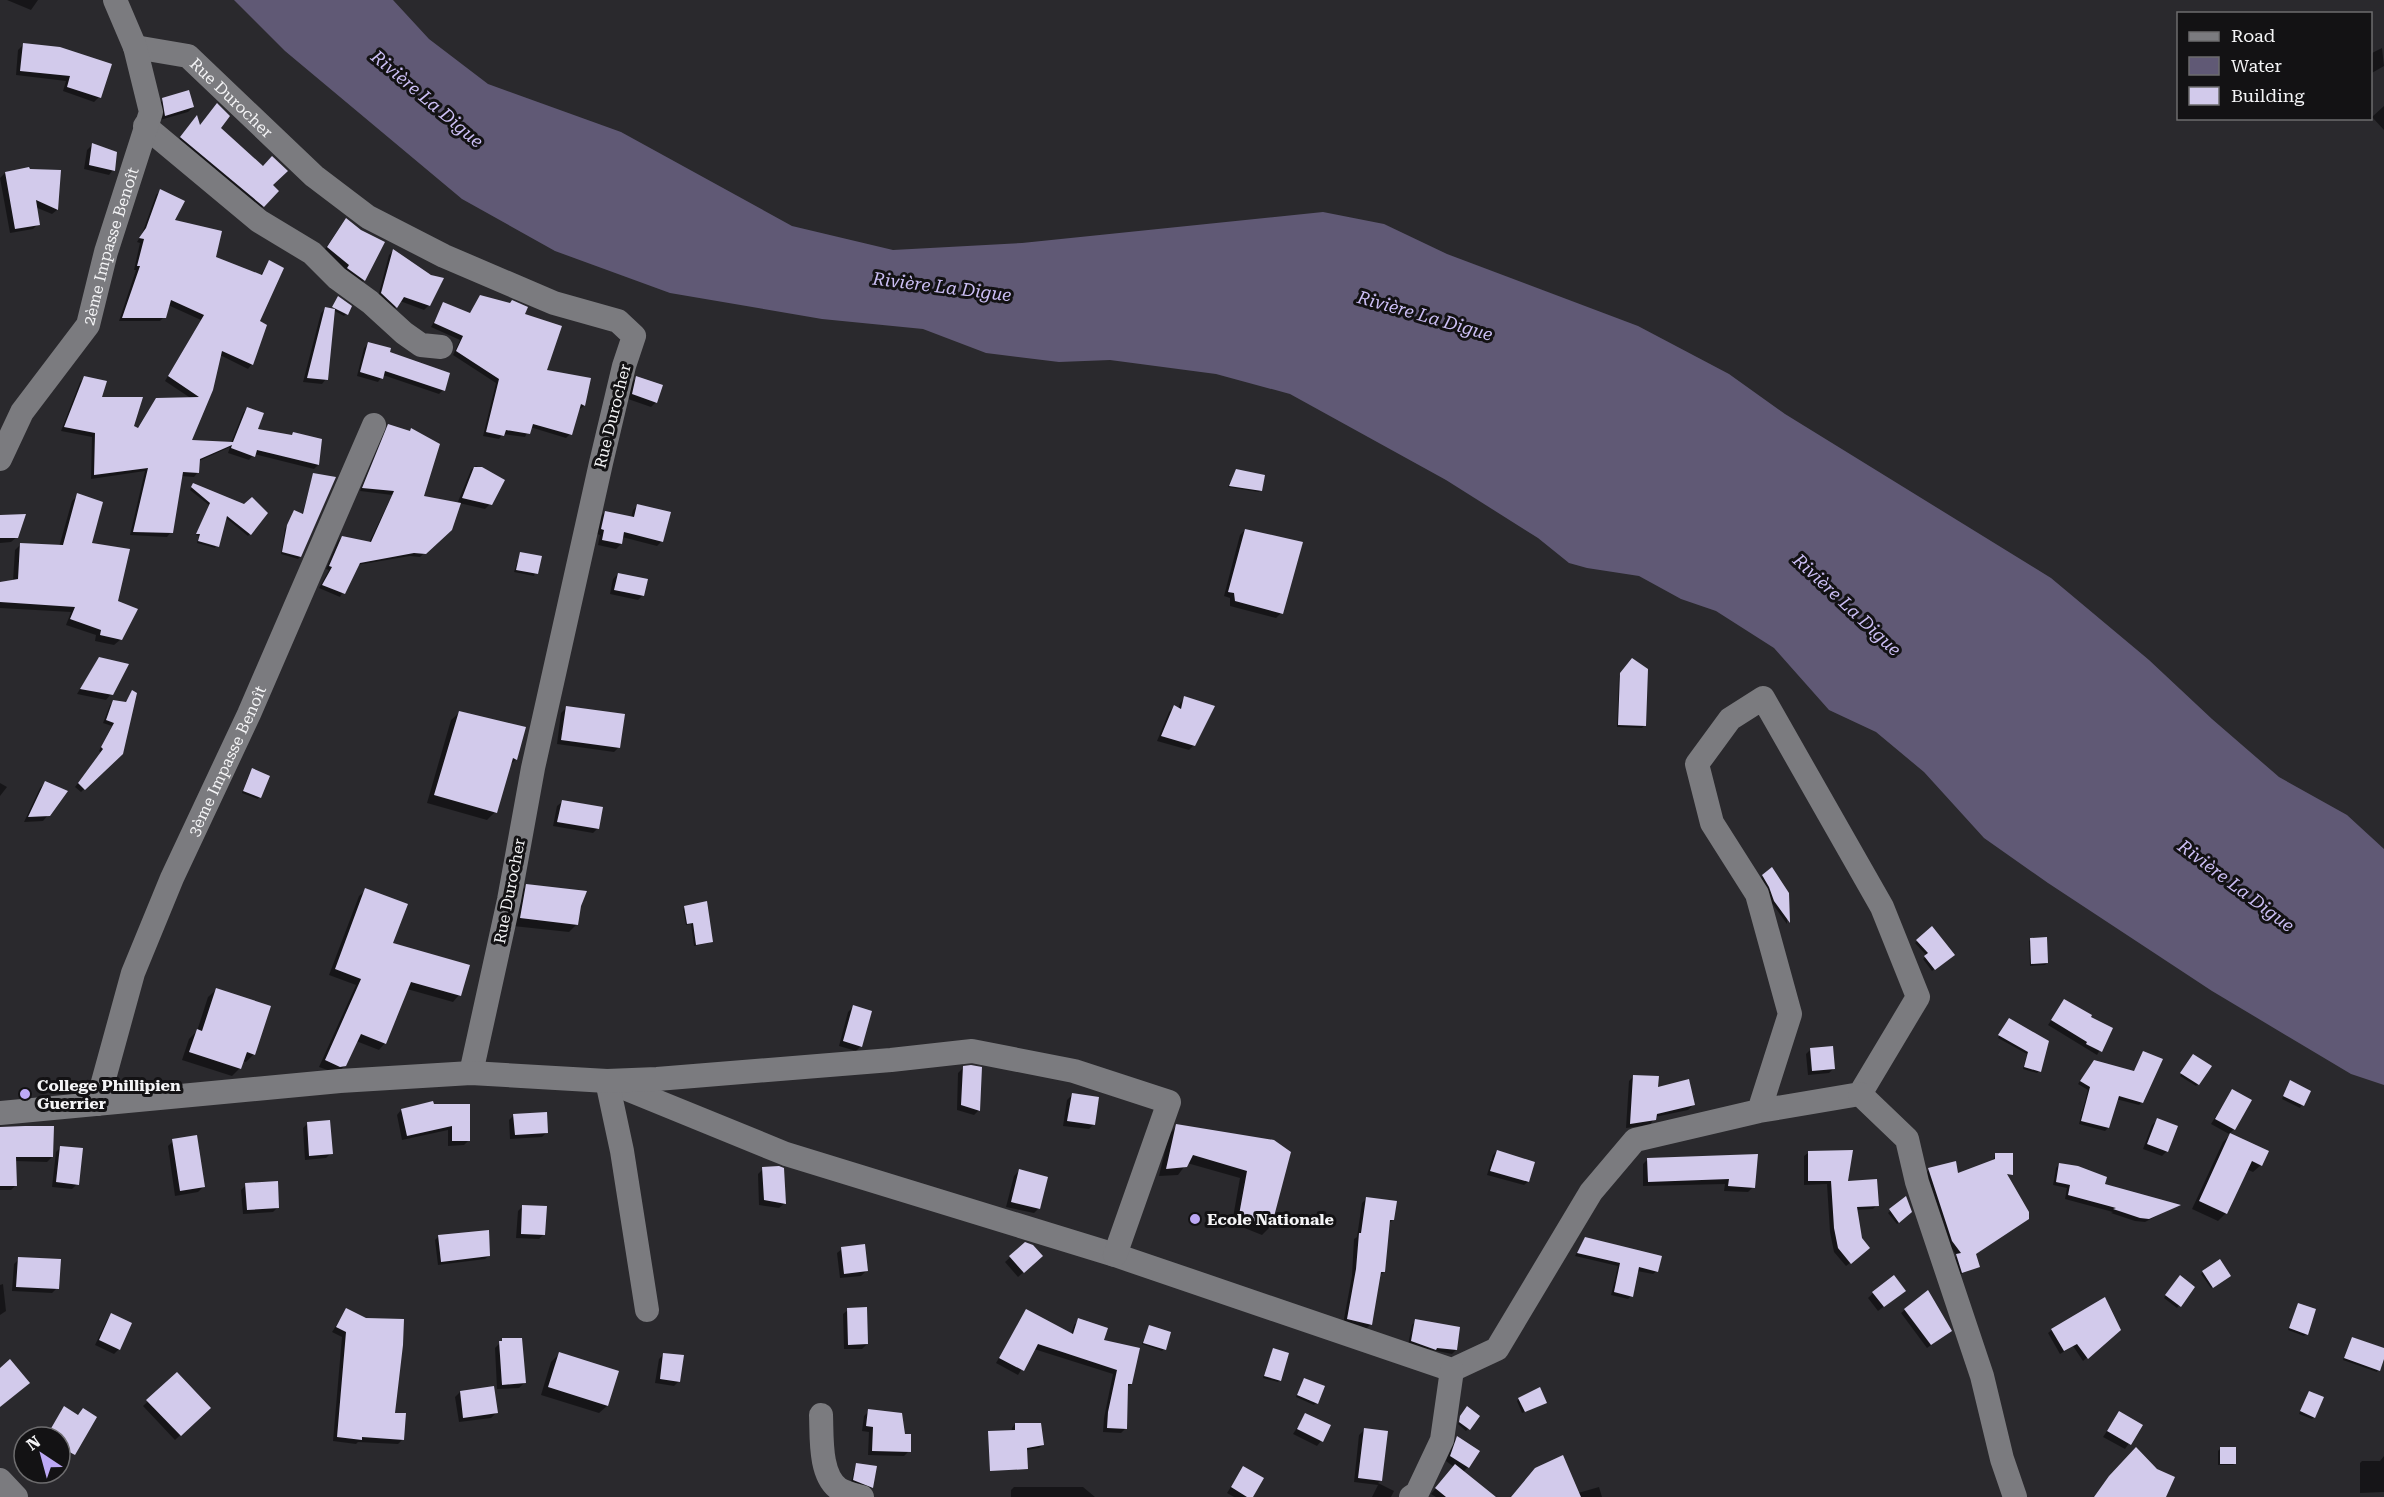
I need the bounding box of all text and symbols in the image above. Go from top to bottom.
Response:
legend [2177,12,2372,120]
text: Road [2231,25,2276,46]
water label: Rivière La Digue [366,45,488,152]
street label: Rue Durocher [186,54,277,142]
text: Water [2231,55,2282,76]
text: Building [2231,85,2305,106]
street label: 2ème Impasse Benoît [79,165,143,327]
water label: Rivière La Digue [870,267,1013,305]
water label: Rivière La Digue [1354,286,1495,345]
street label: Rue Durocher [590,362,635,470]
water label: Rivière La Digue [1788,549,1906,660]
street label: 3ème Impasse Benoît [184,683,270,839]
water label: Rivière La Digue [2173,835,2298,936]
street label: Rue Durocher [490,836,529,945]
place label: College Phillipien Guerrier [37,1076,181,1113]
marker: College Phillipien Guerrier [18,1087,32,1101]
place label: Ecole Nationale [1207,1210,1334,1229]
marker: Ecole Nationale [1188,1212,1202,1226]
north arrow [12,1425,72,1485]
text: N [23,1432,44,1455]

